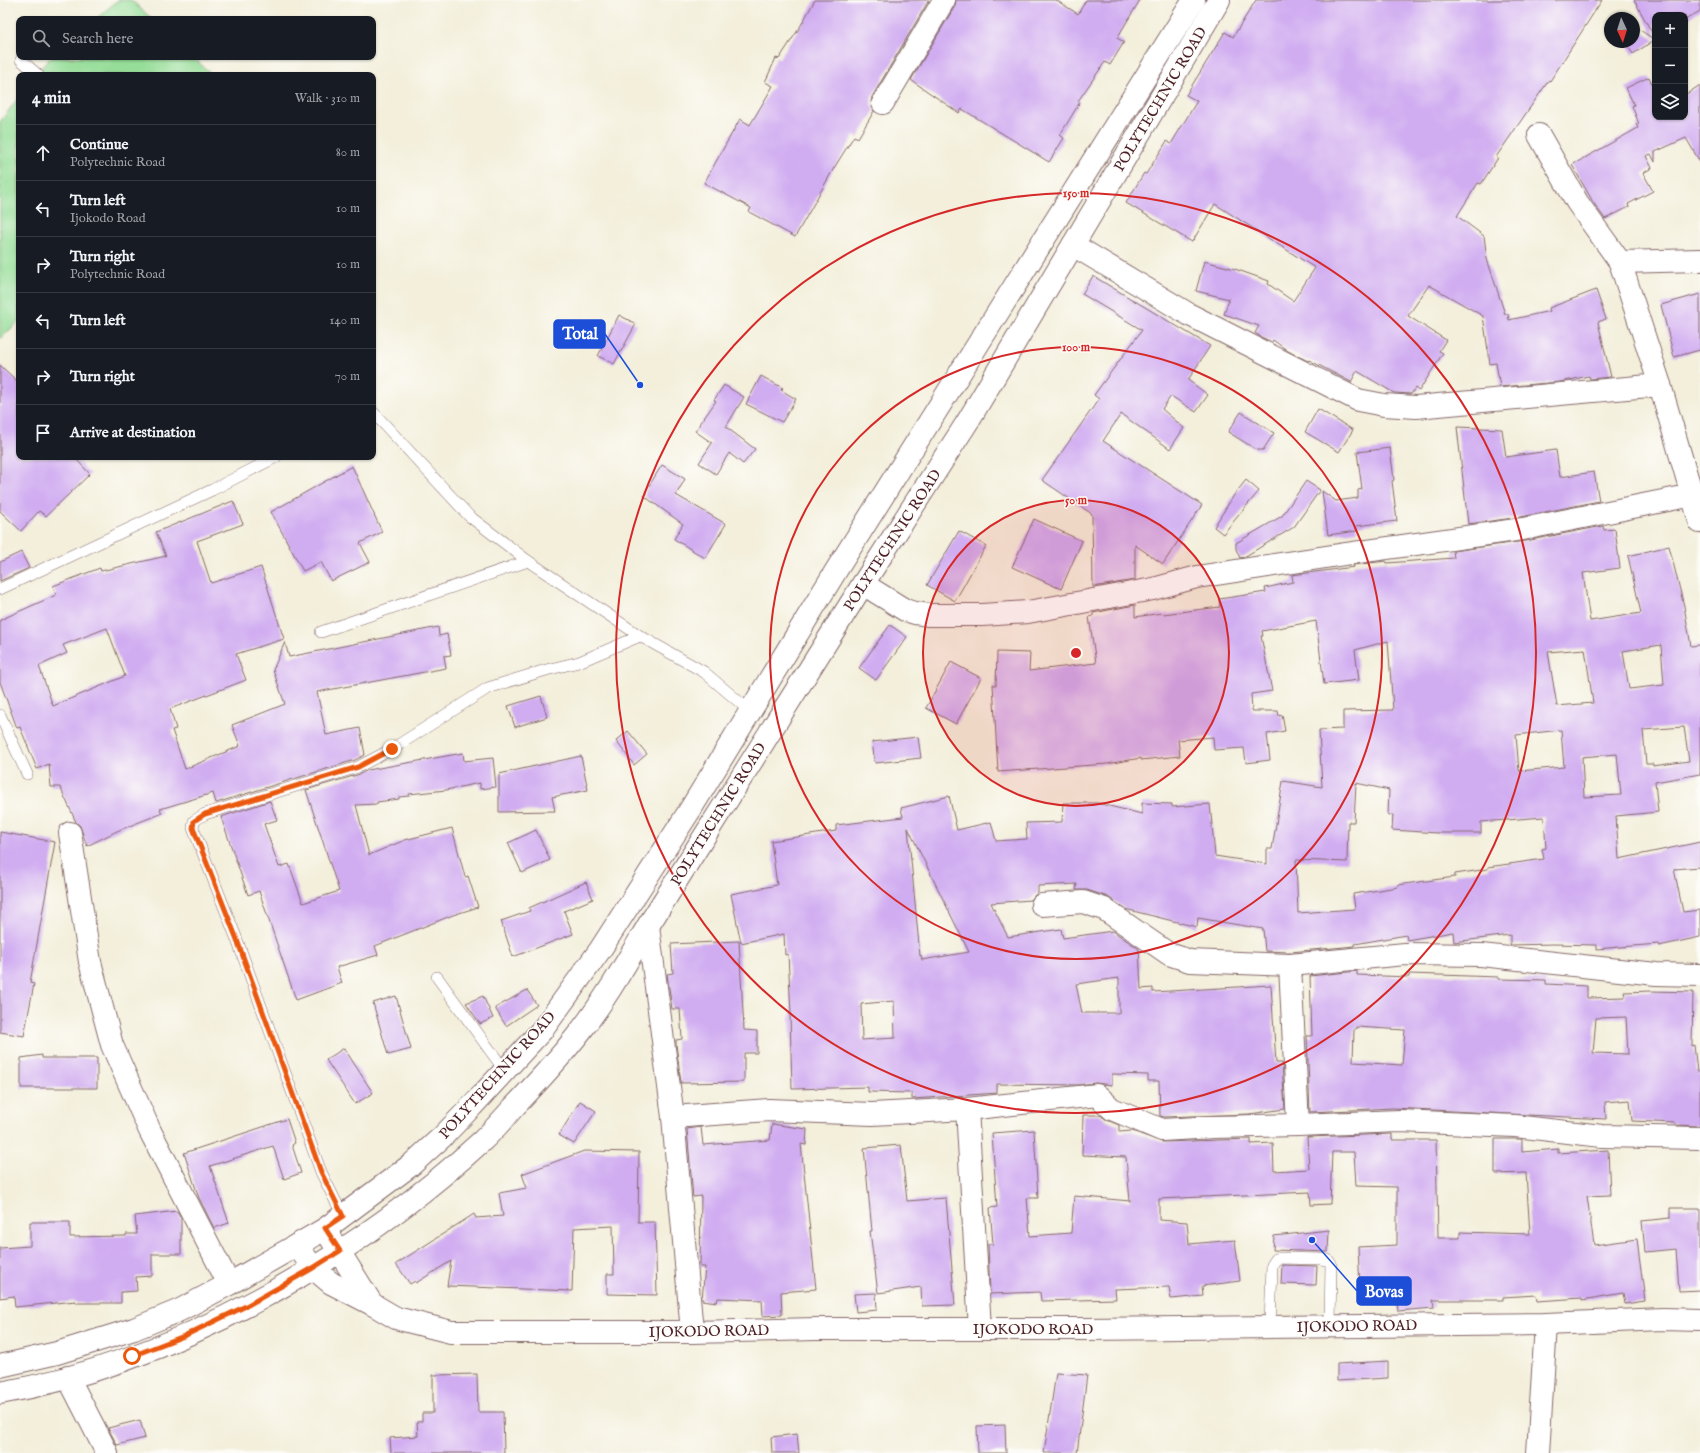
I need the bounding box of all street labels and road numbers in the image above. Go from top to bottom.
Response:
street label: POLYTECHNIC ROAD [1110,23,1211,175]
street label: POLYTECHNIC ROAD [839,466,945,615]
street label: POLYTECHNIC ROAD [667,739,770,889]
street label: POLYTECHNIC ROAD [435,1008,560,1143]
street label: IJOKODO ROAD [1297,1316,1417,1337]
street label: IJOKODO ROAD [973,1320,1093,1339]
street label: IJOKODO ROAD [649,1321,769,1342]

